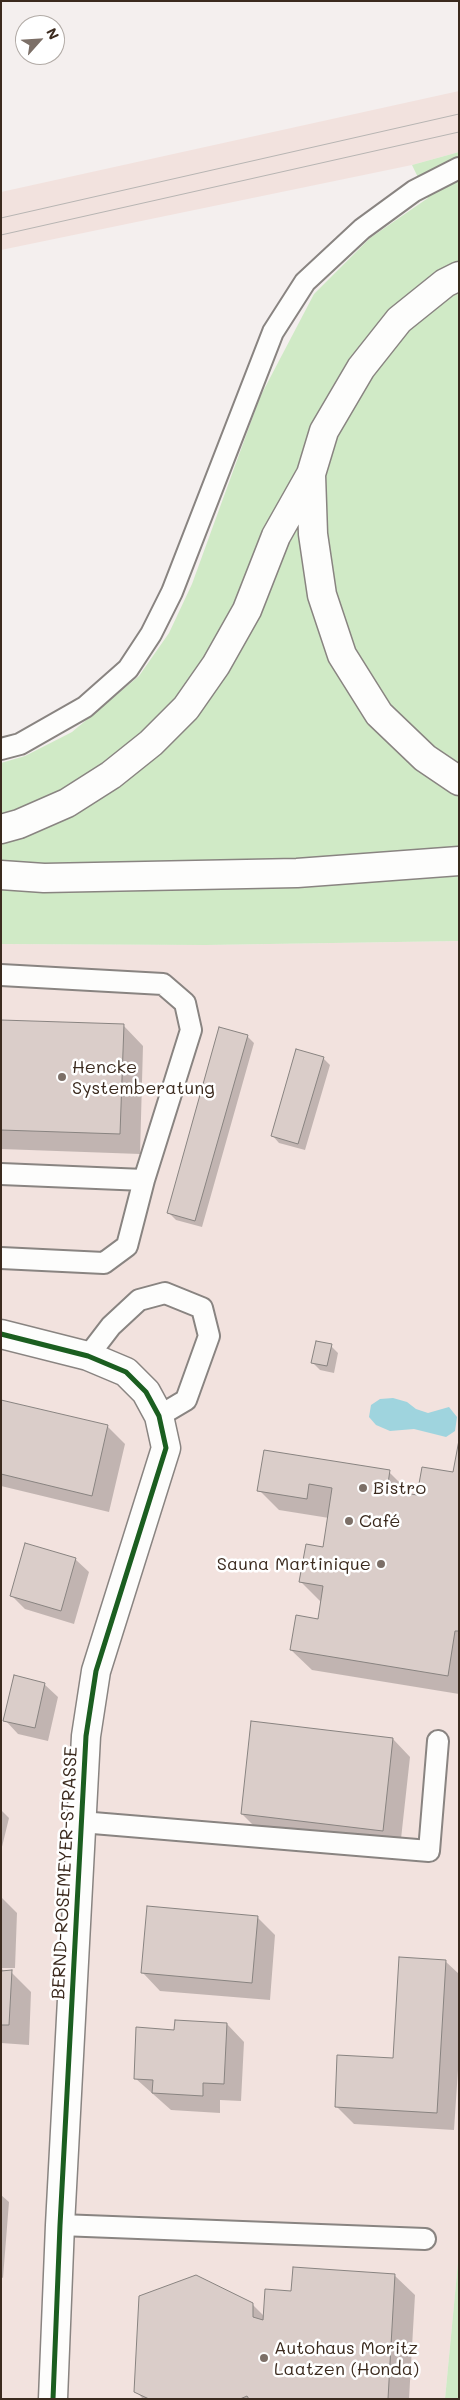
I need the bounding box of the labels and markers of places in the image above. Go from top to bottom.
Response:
place label: Hencke Systemberatung [72,1056,215,1098]
marker: Hencke Systemberatung [56,1071,68,1083]
place label: Bistro [373,1477,426,1499]
marker: Bistro [357,1482,369,1494]
place label: Café [359,1510,400,1532]
marker: Café [343,1515,355,1527]
place label: Sauna Martinique [217,1553,371,1575]
marker: Sauna Martinique [375,1558,387,1570]
place label: Autohaus Moritz Laatzen (Honda) [274,2337,419,2380]
marker: Autohaus Moritz Laatzen (Honda) [258,2352,270,2364]

